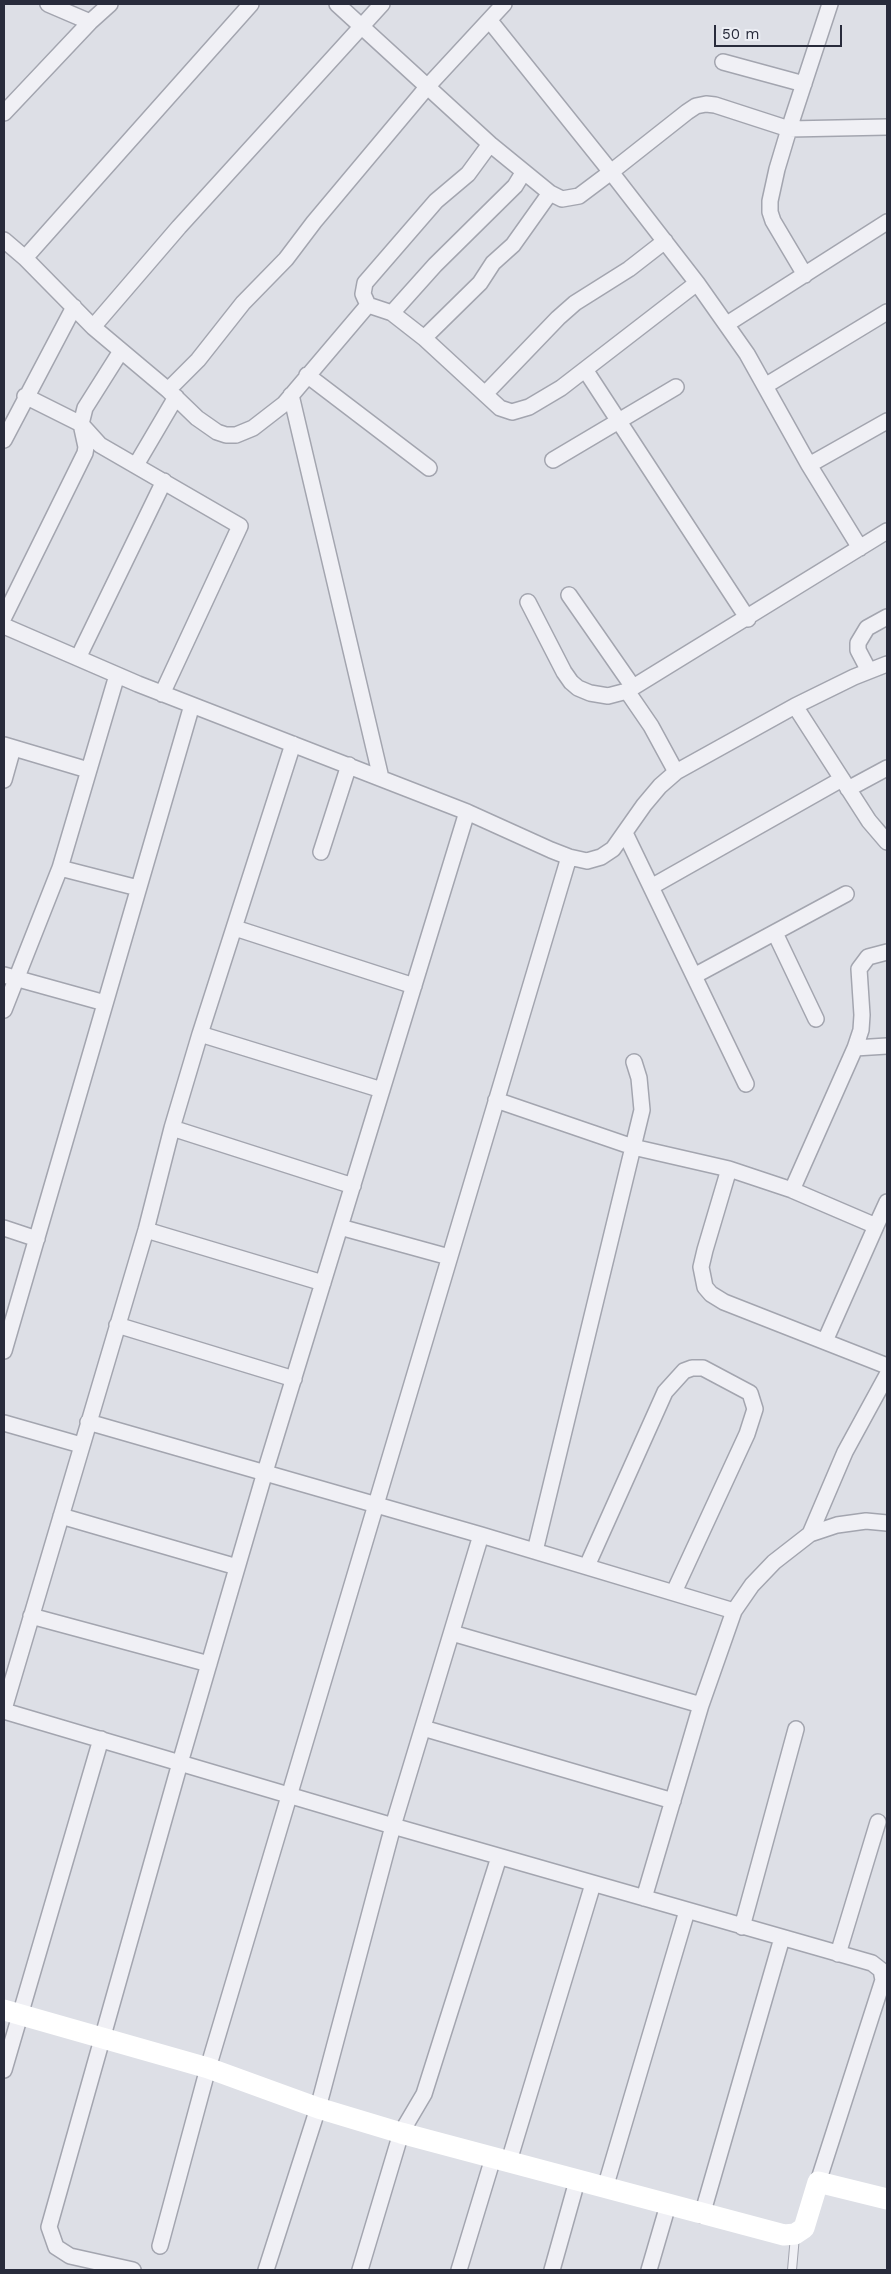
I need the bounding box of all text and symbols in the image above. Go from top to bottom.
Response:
scale bar [716,15,844,47]
text: 50 m [722,25,759,43]

